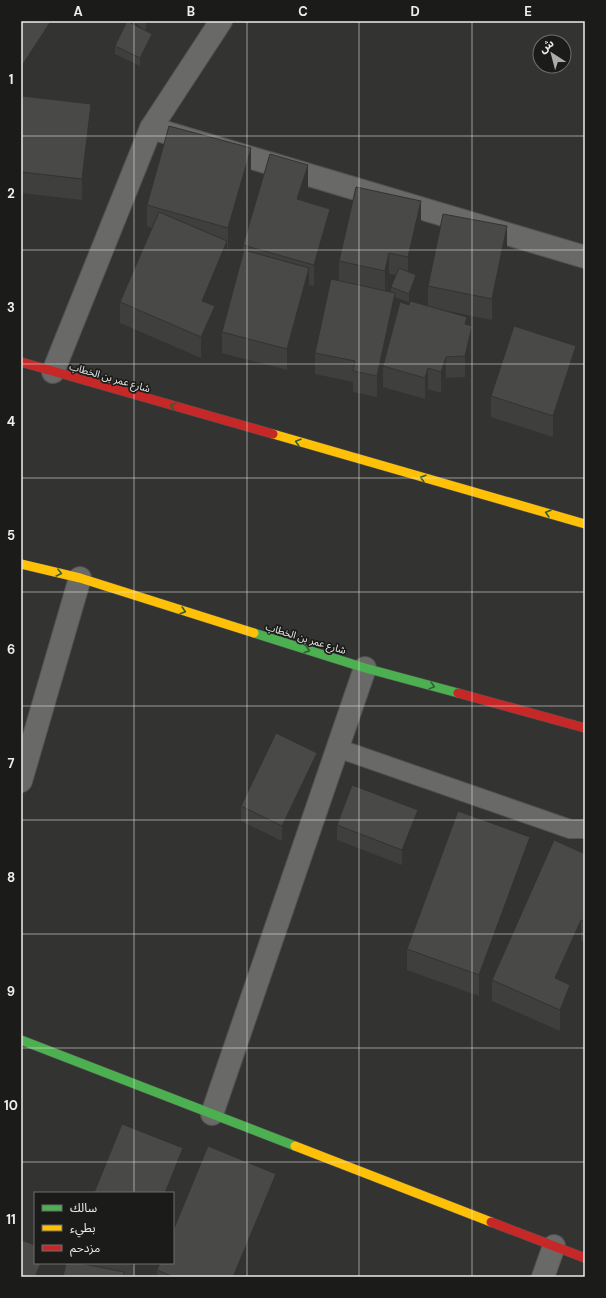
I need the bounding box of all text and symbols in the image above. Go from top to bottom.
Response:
text: A [73,3,83,20]
text: B [187,3,195,20]
text: C [298,3,308,20]
text: D [410,3,420,20]
text: E [524,3,532,20]
north arrow [532,34,572,74]
text: ش [536,36,556,56]
text: 1 [9,71,13,88]
text: 2 [7,185,15,202]
text: 3 [7,299,15,316]
street label: شارع عمر بن الخطاب [68,360,152,396]
one-way arrow [169,402,176,411]
text: 4 [7,413,15,430]
one-way arrow [294,438,301,447]
one-way arrow [419,474,426,482]
one-way arrow [544,509,551,518]
text: 5 [7,527,15,544]
one-way arrow [55,568,62,577]
one-way arrow [180,606,187,615]
street label: شارع عمر بن الخطاب [264,620,348,658]
text: 6 [7,641,15,658]
one-way arrow [304,645,311,653]
one-way arrow [428,681,435,690]
text: 7 [8,755,15,772]
text: 8 [7,869,15,886]
text: 9 [7,983,15,1000]
text: 10 [4,1097,18,1114]
legend [34,1192,174,1264]
text: سالك [70,1200,97,1216]
text: 11 [6,1211,16,1228]
text: بطيء [70,1220,96,1238]
text: مزدحم [70,1240,100,1257]

